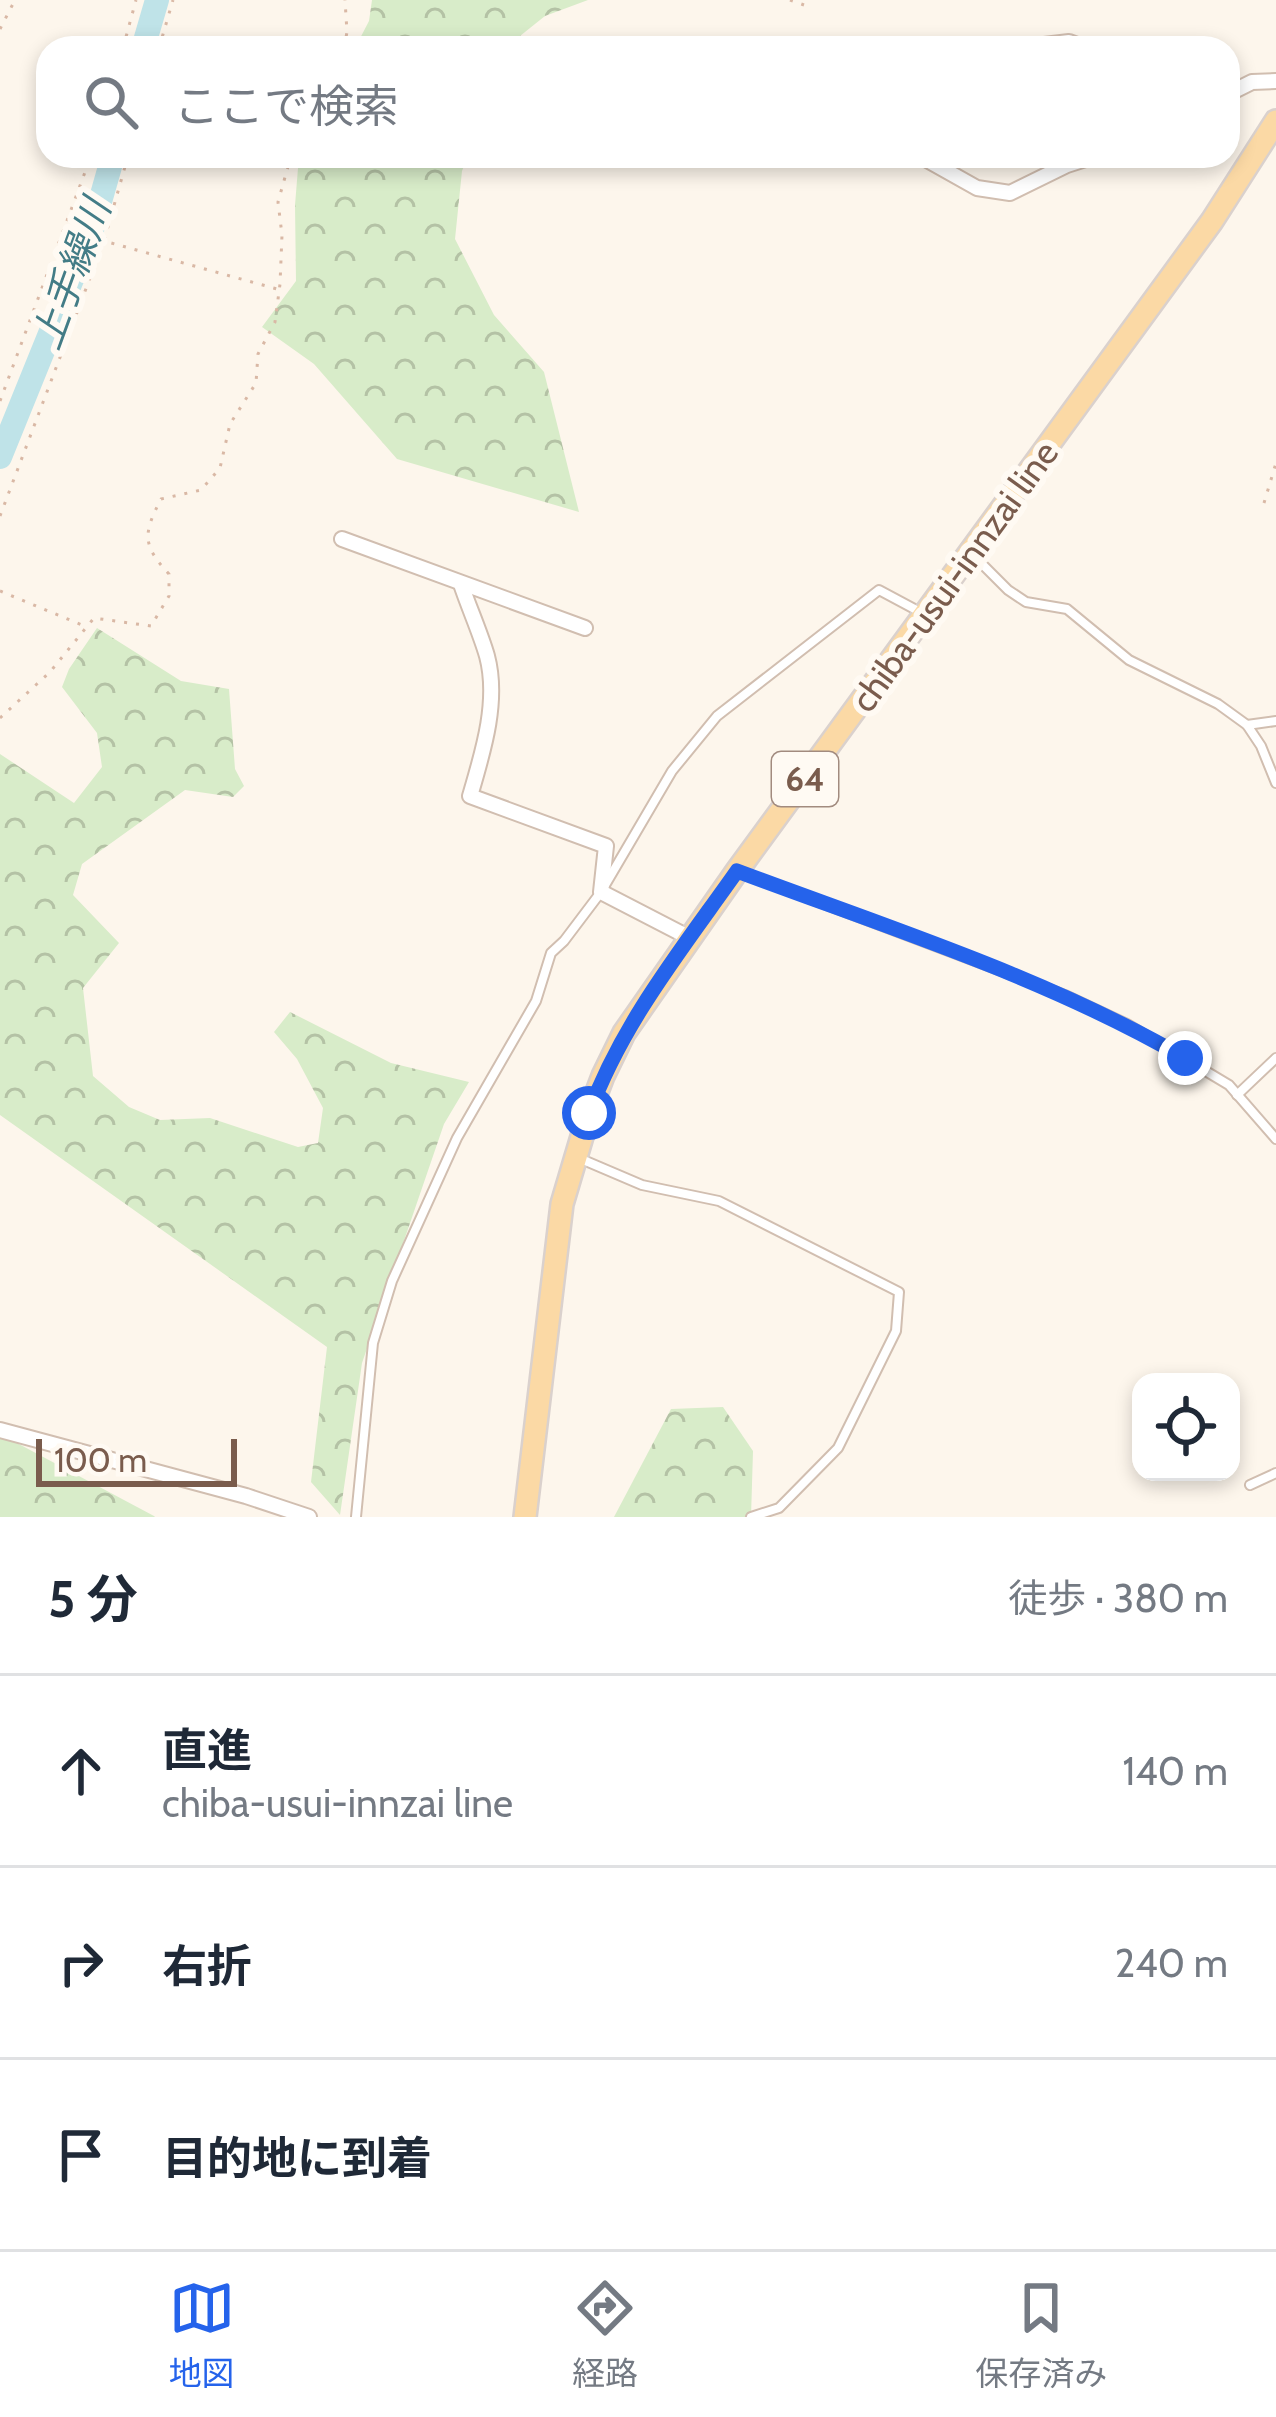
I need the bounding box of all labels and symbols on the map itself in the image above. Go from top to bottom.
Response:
water label: 上手繰川 [22,189,122,356]
street label: chiba-usui-innzai line [841,432,1067,720]
road number: 64 [772,752,838,806]
route end [1158,1031,1212,1085]
route start [562,1086,616,1140]
scale bar [36,1433,237,1486]

